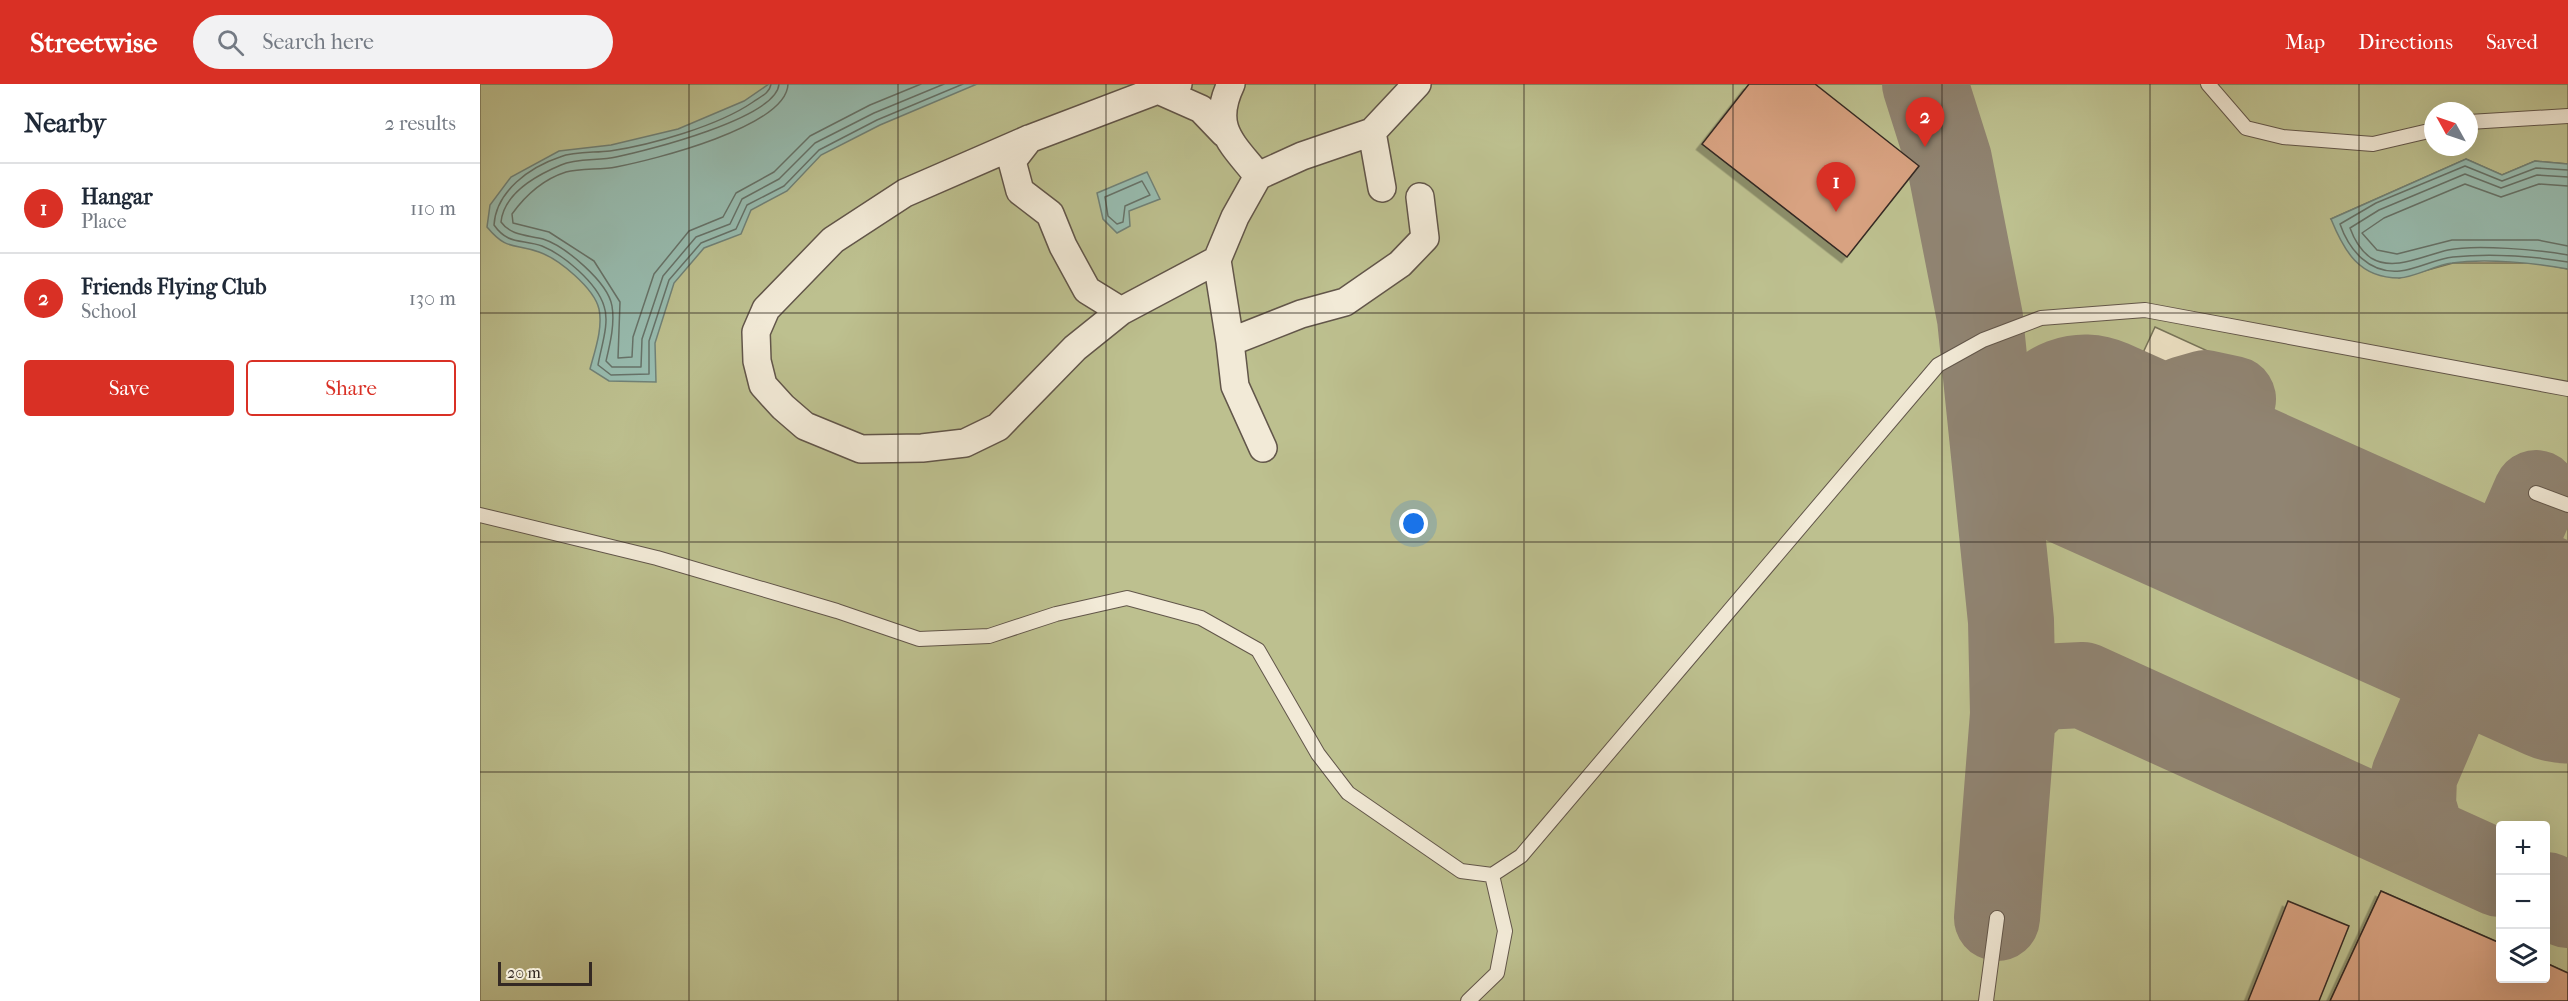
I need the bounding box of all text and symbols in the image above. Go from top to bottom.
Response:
search box [193,15,613,69]
text: Streetwise [30,26,157,59]
icon: search [214,26,247,59]
text: Search here [262,29,374,55]
text: Map [2285,30,2325,54]
text: Directions [2358,30,2453,54]
text: Saved [2486,30,2538,54]
pin: 2 [1906,98,1944,147]
north arrow [2424,102,2478,156]
text: Nearby [24,108,106,139]
text: 2 results [385,112,456,135]
pin: 1 [1816,162,1856,212]
text: Hangar [81,184,153,210]
text: 1 [40,197,47,220]
text: 110 m [410,197,456,220]
text: Place [81,210,127,233]
text: Friends Flying Club [81,274,267,300]
text: 2 [38,287,49,310]
text: 130 m [409,287,456,310]
text: School [81,300,137,323]
button: Save [24,360,234,416]
button: Share [246,360,456,416]
your location [1399,509,1428,538]
map controls [2496,821,2550,983]
button: + [2496,821,2550,875]
button: − [2496,875,2550,929]
button: layers [2496,929,2550,983]
scale bar [498,959,592,986]
text: 20 m [507,963,541,982]

